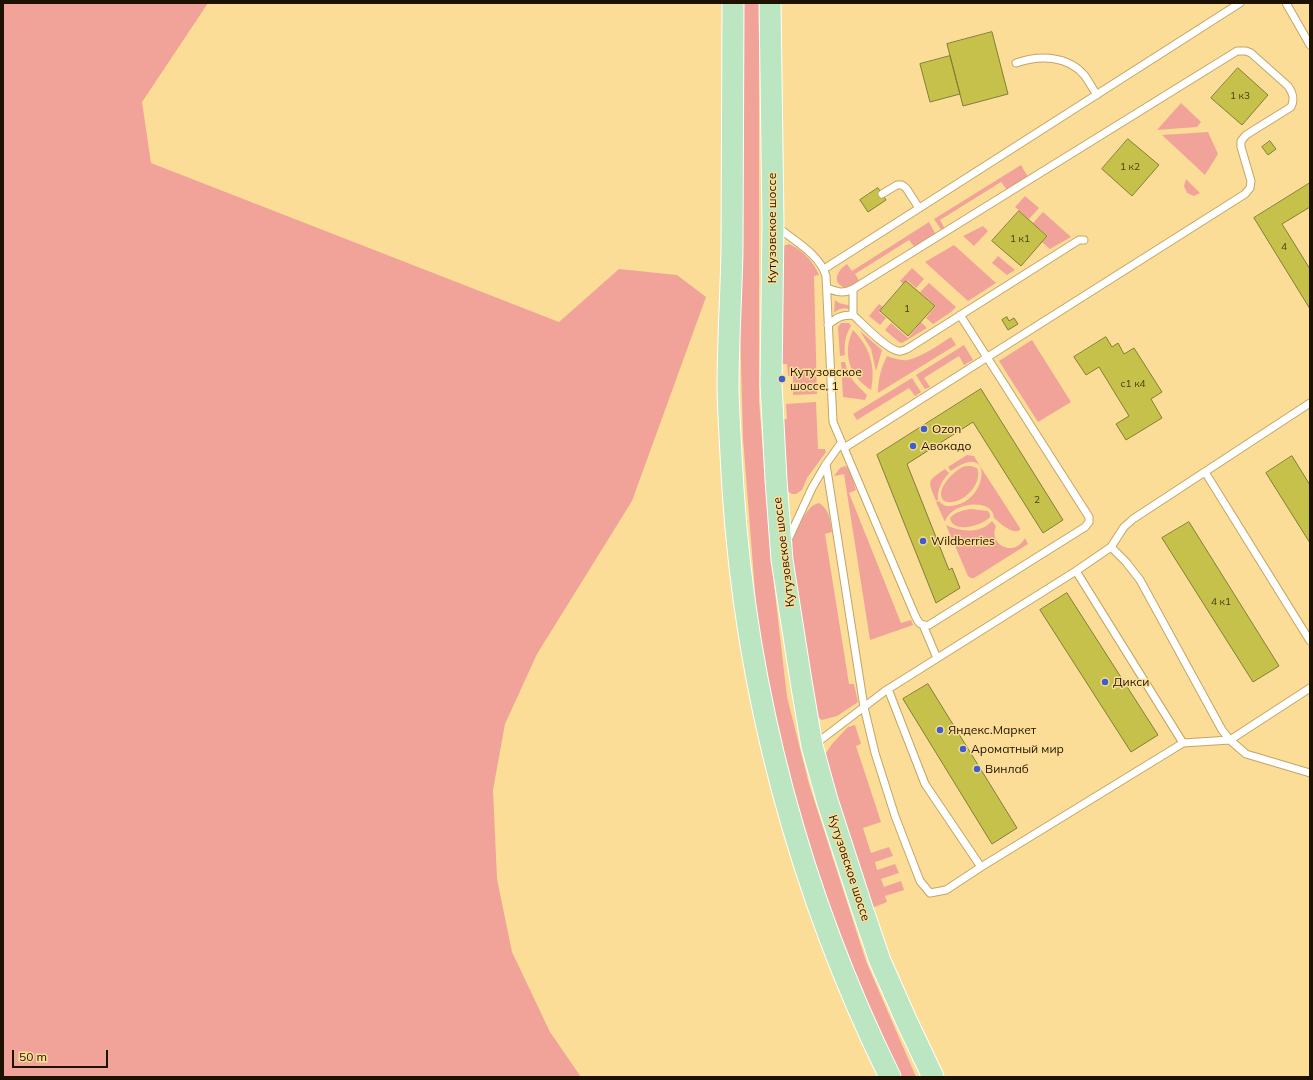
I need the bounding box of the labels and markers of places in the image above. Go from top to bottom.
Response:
place label: Кутузовское шоссе, 1 [790,365,862,393]
marker: Кутузовское шоссе, 1 [777,374,787,384]
place label: Ozon [932,422,961,436]
marker: Ozon [919,424,929,434]
place label: Авокадо [921,439,972,453]
marker: Авокадо [908,441,918,451]
place label: Wildberries [931,534,995,548]
marker: Wildberries [918,536,928,546]
place label: Дикси [1113,675,1149,689]
marker: Дикси [1100,677,1110,687]
place label: Яндекс.Маркет [948,723,1036,737]
marker: Яндекс.Маркет [935,725,945,735]
place label: Ароматный мир [971,742,1064,756]
marker: Ароматный мир [958,744,968,754]
place label: Винлаб [985,762,1029,776]
marker: Винлаб [972,764,982,774]

